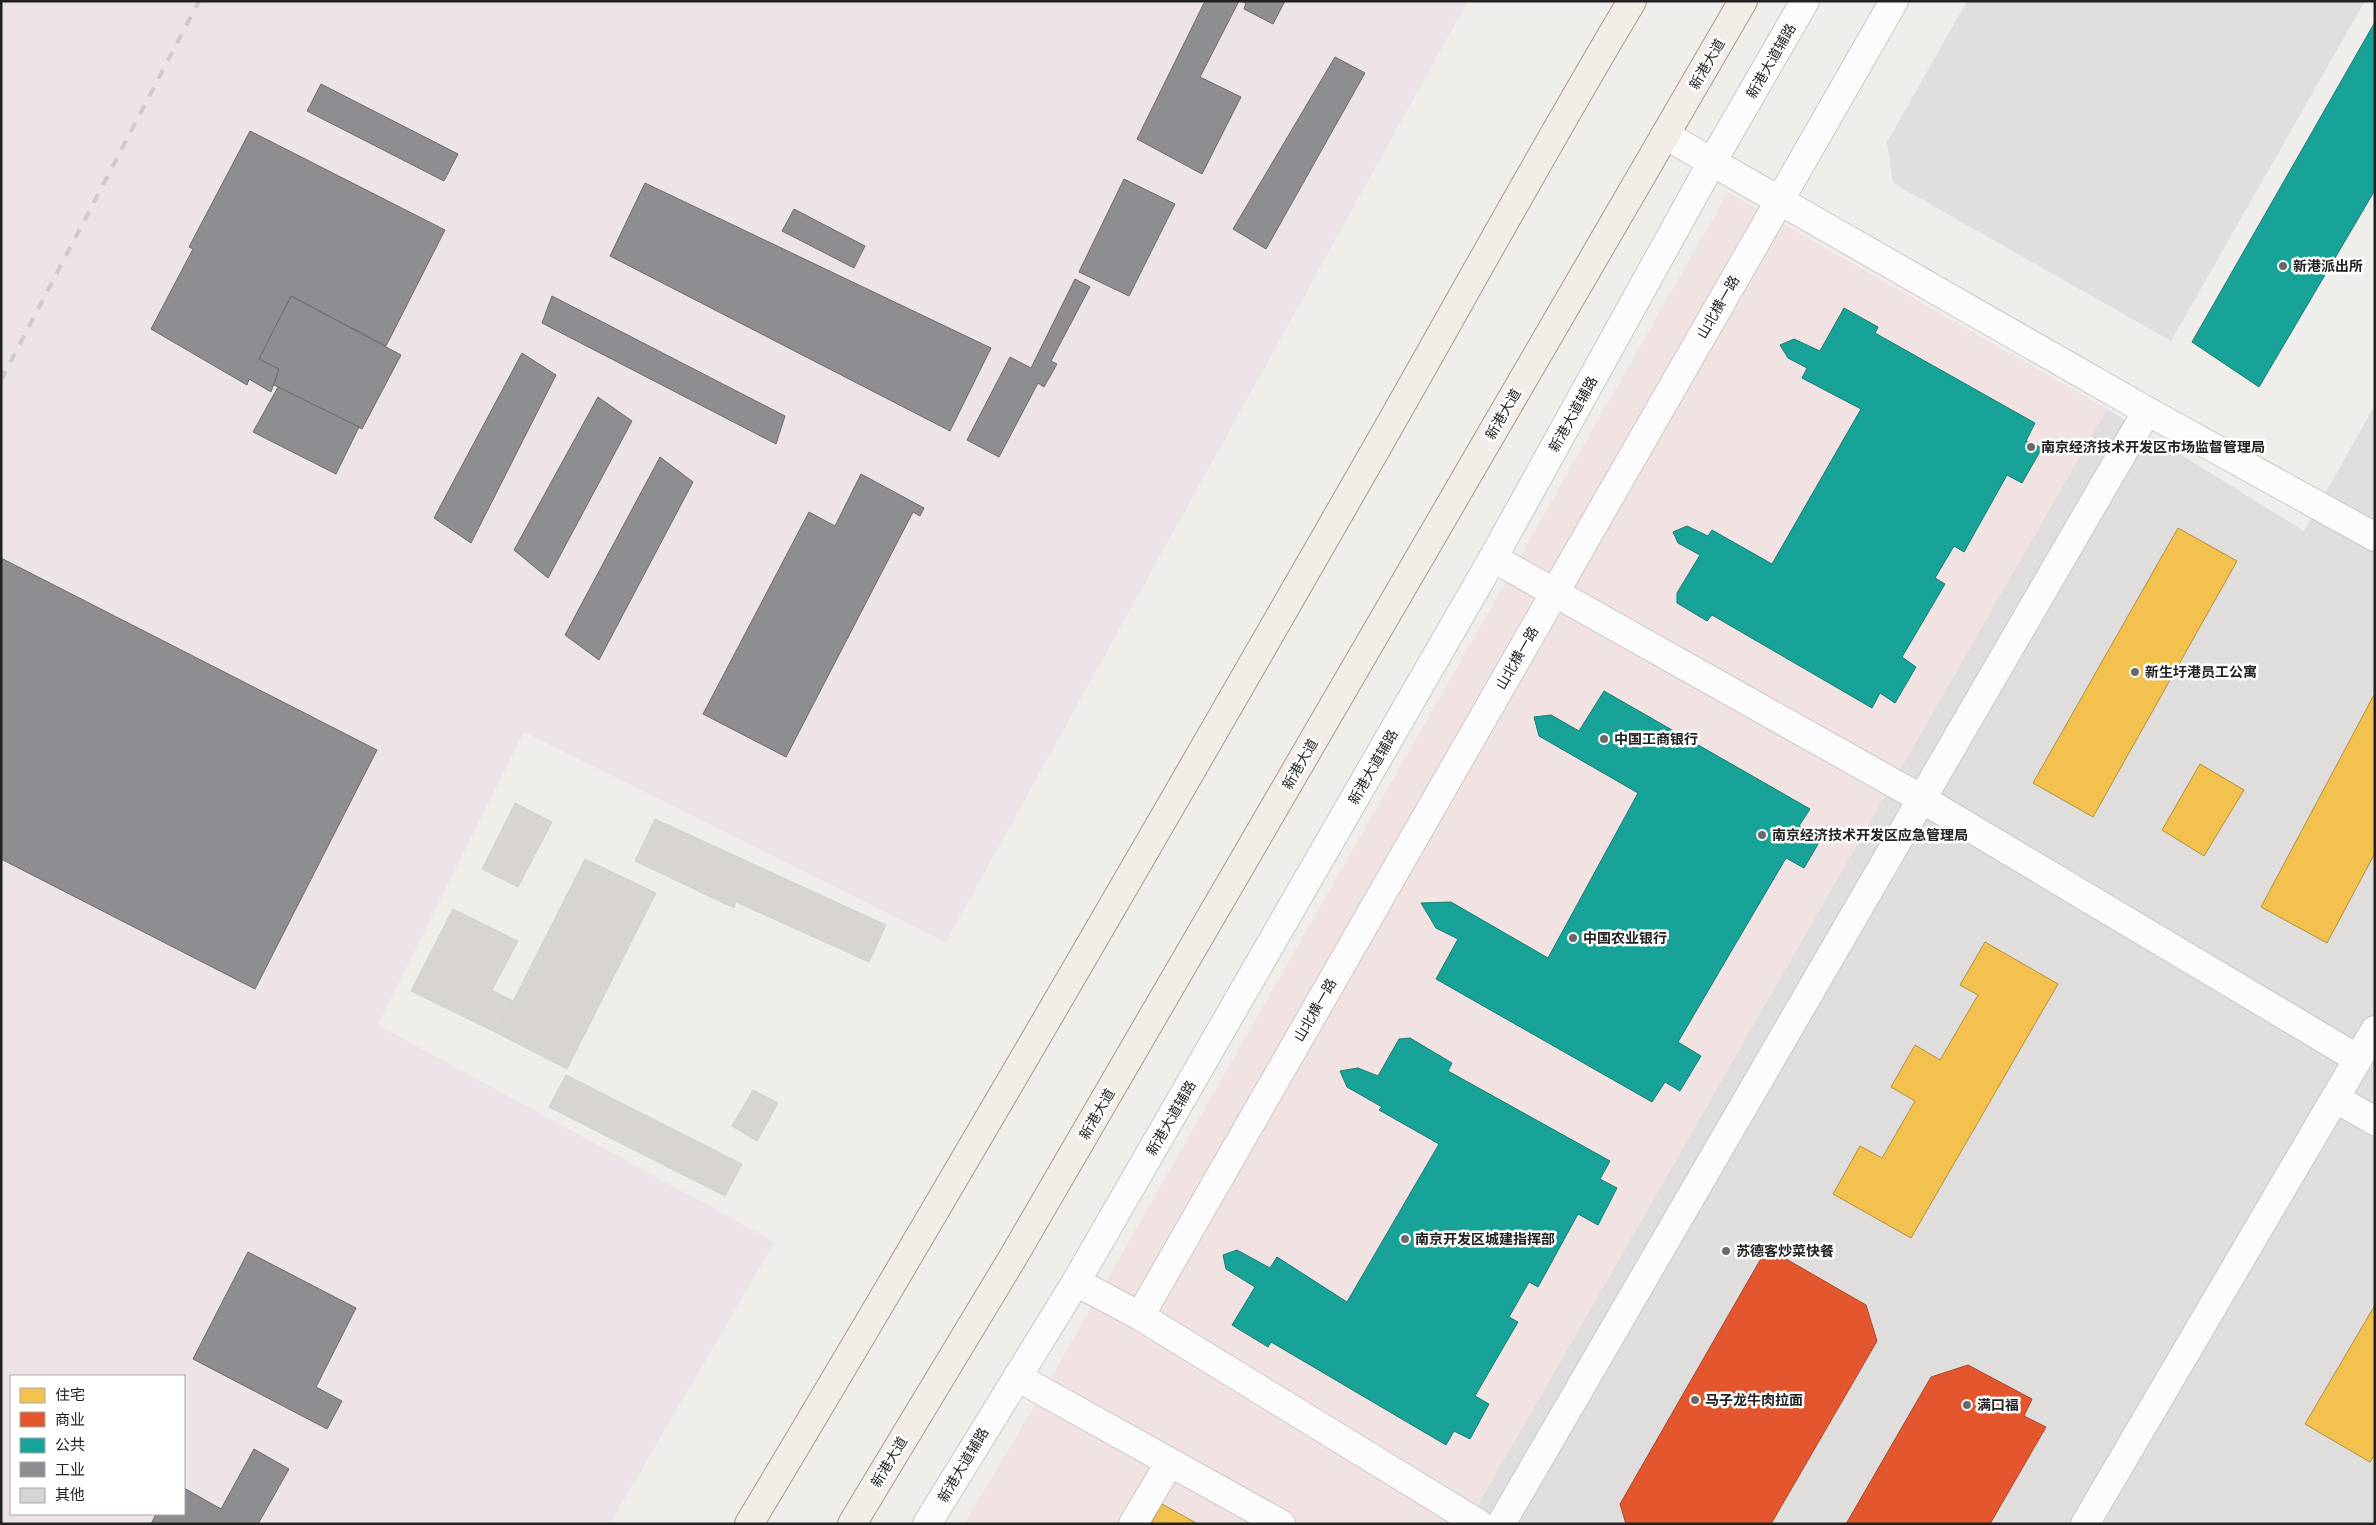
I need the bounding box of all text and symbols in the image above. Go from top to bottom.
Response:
street label: 新港大道辅路 [1742,20,1800,102]
street label: 新港大道 [1685,35,1729,93]
place label: 新港派出所 [2293,257,2363,275]
marker: 新港派出所 [2277,260,2289,272]
street label: 山北横一路 [1693,272,1743,342]
street label: 新港大道辅路 [1545,373,1601,455]
street label: 新港大道 [1481,385,1525,443]
place label: 南京经济技术开发区市场监督管理局 [2041,438,2265,456]
marker: 南京经济技术开发区市场监督管理局 [2025,441,2037,453]
street label: 山北横一路 [1492,623,1542,693]
place label: 新生圩港员工公寓 [2145,663,2257,681]
marker: 新生圩港员工公寓 [2129,666,2141,678]
street label: 新港大道辅路 [1344,726,1402,808]
place label: 中国工商银行 [1614,730,1698,748]
marker: 中国工商银行 [1598,733,1610,745]
street label: 新港大道 [1278,735,1322,793]
place label: 南京经济技术开发区应急管理局 [1772,826,1968,844]
marker: 南京经济技术开发区应急管理局 [1756,829,1768,841]
place label: 中国农业银行 [1583,929,1667,947]
marker: 中国农业银行 [1567,932,1579,944]
street label: 山北横一路 [1290,975,1340,1045]
street label: 新港大道辅路 [1142,1077,1200,1159]
street label: 新港大道 [1075,1085,1119,1143]
place label: 南京开发区城建指挥部 [1415,1230,1555,1248]
marker: 南京开发区城建指挥部 [1399,1233,1411,1245]
place label: 苏德客炒菜快餐 [1736,1242,1834,1260]
marker: 苏德客炒菜快餐 [1720,1245,1732,1257]
legend [10,1375,185,1515]
text: 住宅 [55,1385,85,1404]
place label: 马子龙牛肉拉面 [1705,1391,1803,1409]
marker: 马子龙牛肉拉面 [1689,1394,1701,1406]
place label: 满口福 [1977,1396,2019,1414]
marker: 满口福 [1961,1399,1973,1411]
text: 商业 [55,1410,85,1429]
street label: 新港大道辅路 [934,1424,992,1506]
street label: 新港大道 [867,1433,911,1491]
text: 公共 [55,1435,85,1454]
text: 工业 [55,1460,85,1479]
text: 其他 [55,1485,85,1504]

